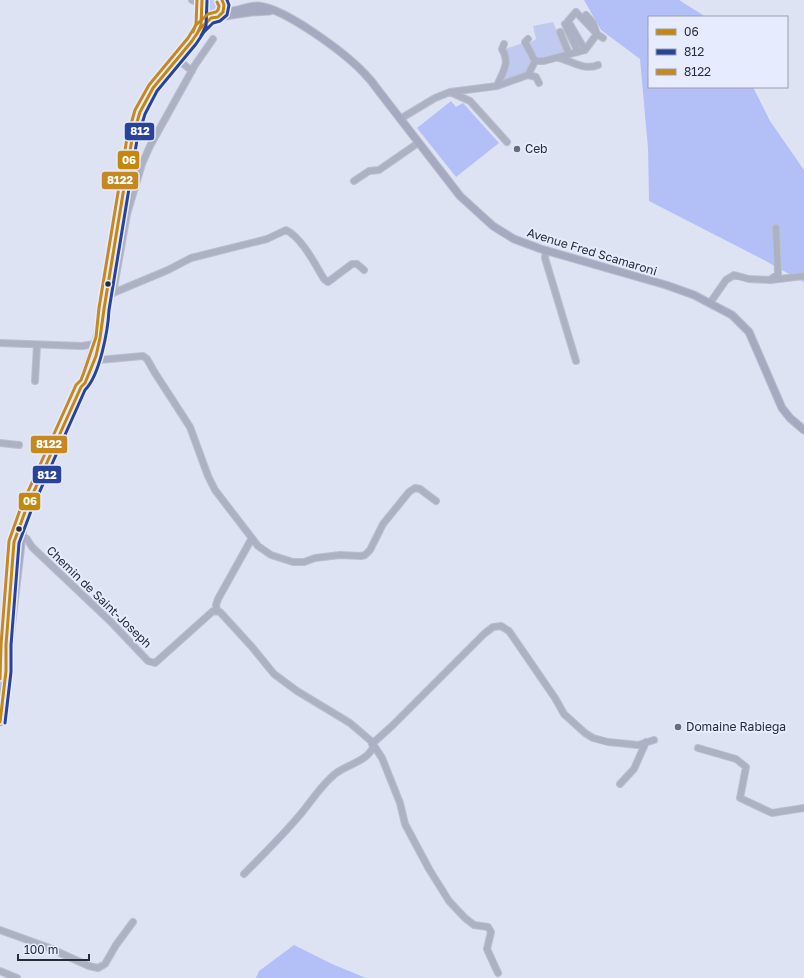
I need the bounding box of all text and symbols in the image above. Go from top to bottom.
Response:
legend [648,16,788,88]
text: 06 [684,24,699,39]
text: 812 [684,44,704,59]
text: 8122 [684,64,711,79]
line badge: 812 [124,122,155,141]
text: 812 [130,124,150,137]
place label: Ceb [525,141,548,156]
marker: Ceb [512,144,522,154]
line badge: 06 [117,150,140,170]
text: 06 [122,153,136,166]
line badge: 8122 [101,171,139,190]
text: 8122 [107,173,133,186]
street label: Avenue Fred Scamaroni [525,225,659,278]
unlabelled marker [103,279,113,289]
line badge: 8122 [30,435,68,454]
text: 8122 [36,437,62,450]
line badge: 812 [32,465,62,484]
text: 812 [37,468,57,481]
line badge: 06 [18,492,41,511]
text: 06 [23,494,37,507]
unlabelled marker [14,524,24,534]
street label: Chemin de Saint-Joseph [44,543,155,651]
place label: Domaine Rabiega [686,719,786,734]
marker: Domaine Rabiega [673,722,683,732]
scale bar [18,936,89,962]
text: 100 m [24,942,58,957]

